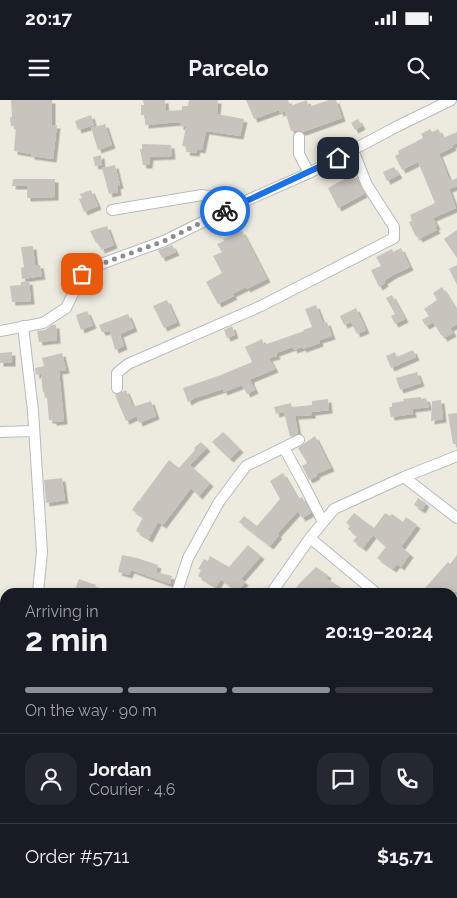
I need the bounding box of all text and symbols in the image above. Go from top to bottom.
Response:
text: 20:17 [25,7,72,29]
icon: menu [25,54,53,82]
icon: search [404,54,432,82]
text: Parcelo [188,55,269,81]
pin [317,137,359,179]
icon: home [324,144,352,172]
courier [200,186,250,236]
icon: bike [211,197,239,225]
pin [61,253,103,295]
icon: bag [68,260,96,288]
text: Arriving in [25,602,99,621]
text: 20:19–20:24 [325,620,433,642]
text: 2 min [25,621,108,658]
text: On the way · 90 m [25,701,157,720]
button: person [25,753,77,805]
button: chat [317,753,369,805]
button: phone [381,753,433,805]
text: Jordan [89,758,152,780]
text: Courier · 4.6 [89,780,175,799]
text: Order #5711 [25,845,129,867]
text: $15.71 [377,845,433,867]

